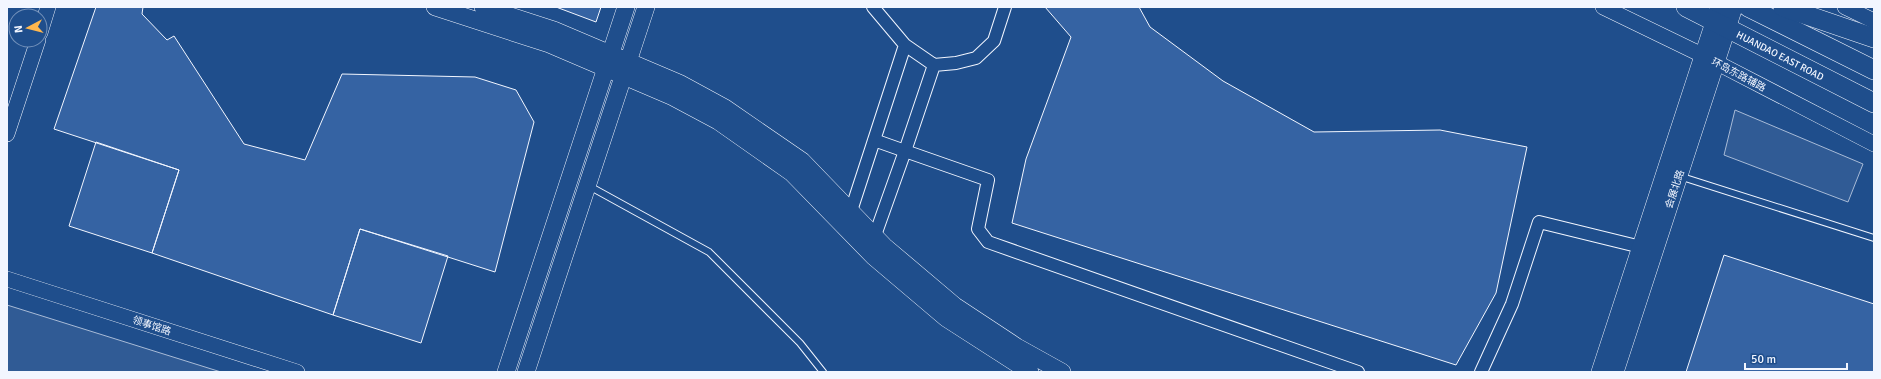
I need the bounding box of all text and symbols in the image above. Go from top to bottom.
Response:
north arrow [8,8,48,48]
text: N [12,25,25,34]
street label: HUANDAO EAST ROAD [1734,29,1826,83]
street label: 环岛东路辅路 [1709,56,1768,94]
street label: 会展北路 [1663,168,1687,210]
street label: 领事馆路 [131,314,173,338]
scale bar [1745,345,1847,371]
text: 50 m [1751,352,1776,367]

